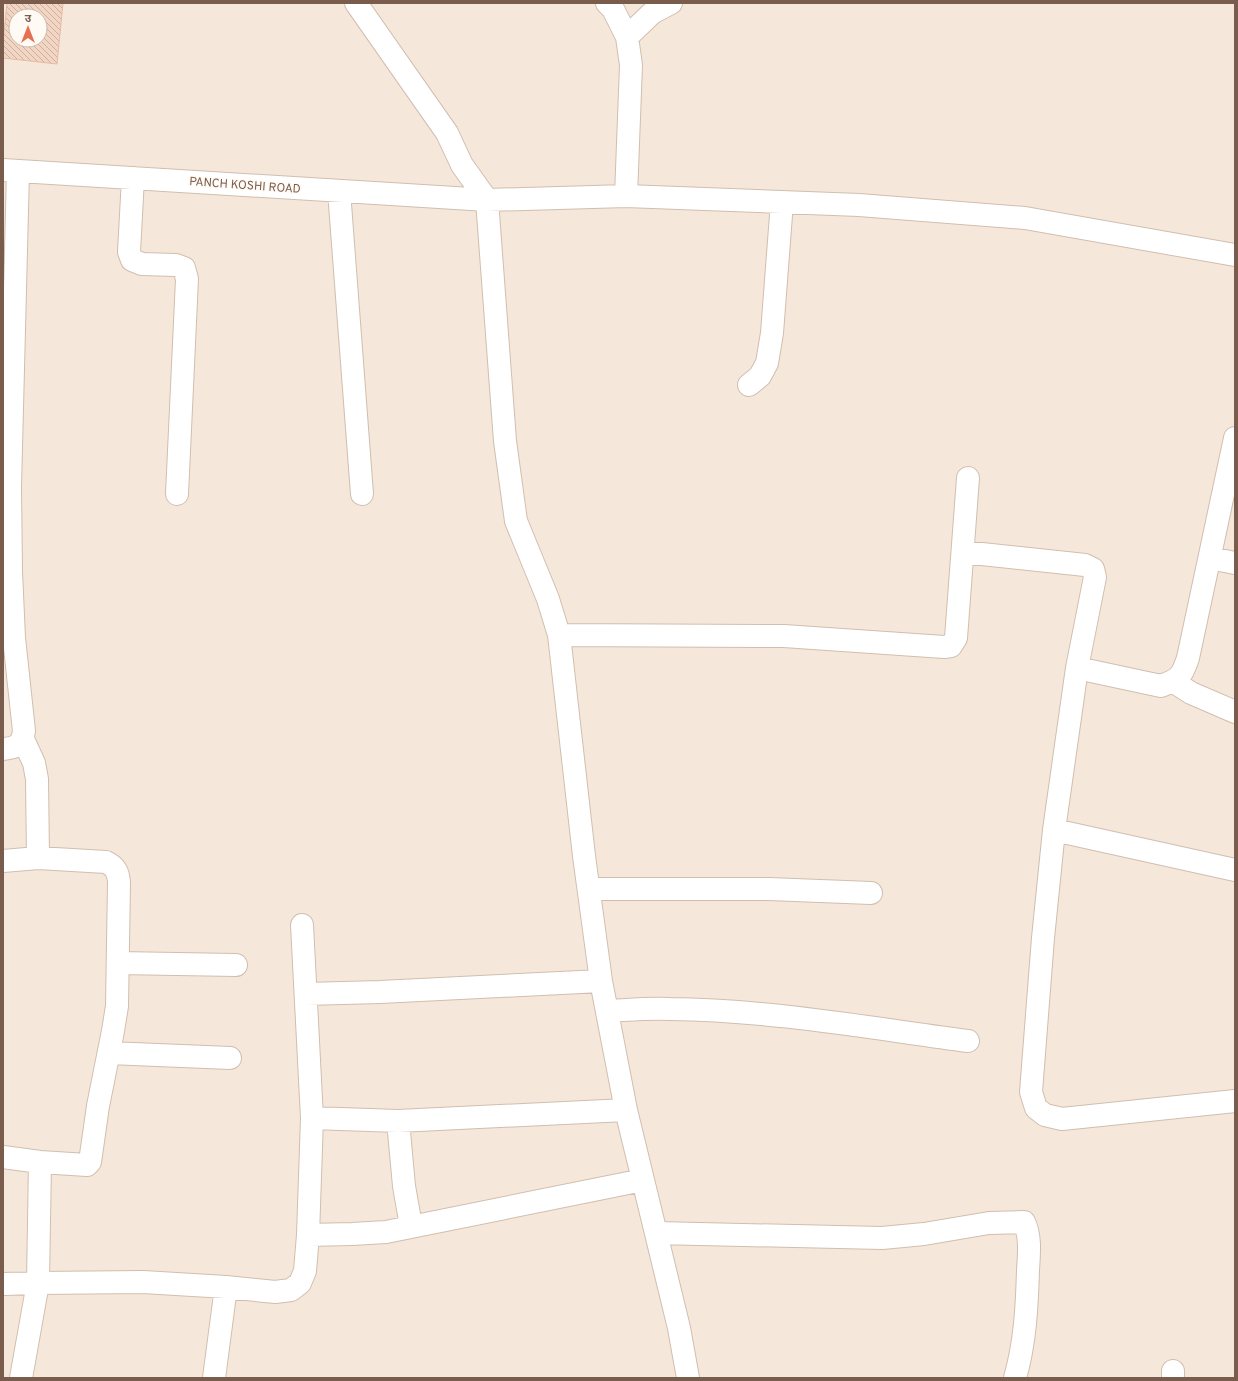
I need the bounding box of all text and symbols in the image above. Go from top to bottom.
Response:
north arrow [8,8,48,48]
text: उ [25,12,32,26]
street label: PANCH KOSHI ROAD [189,174,301,198]

